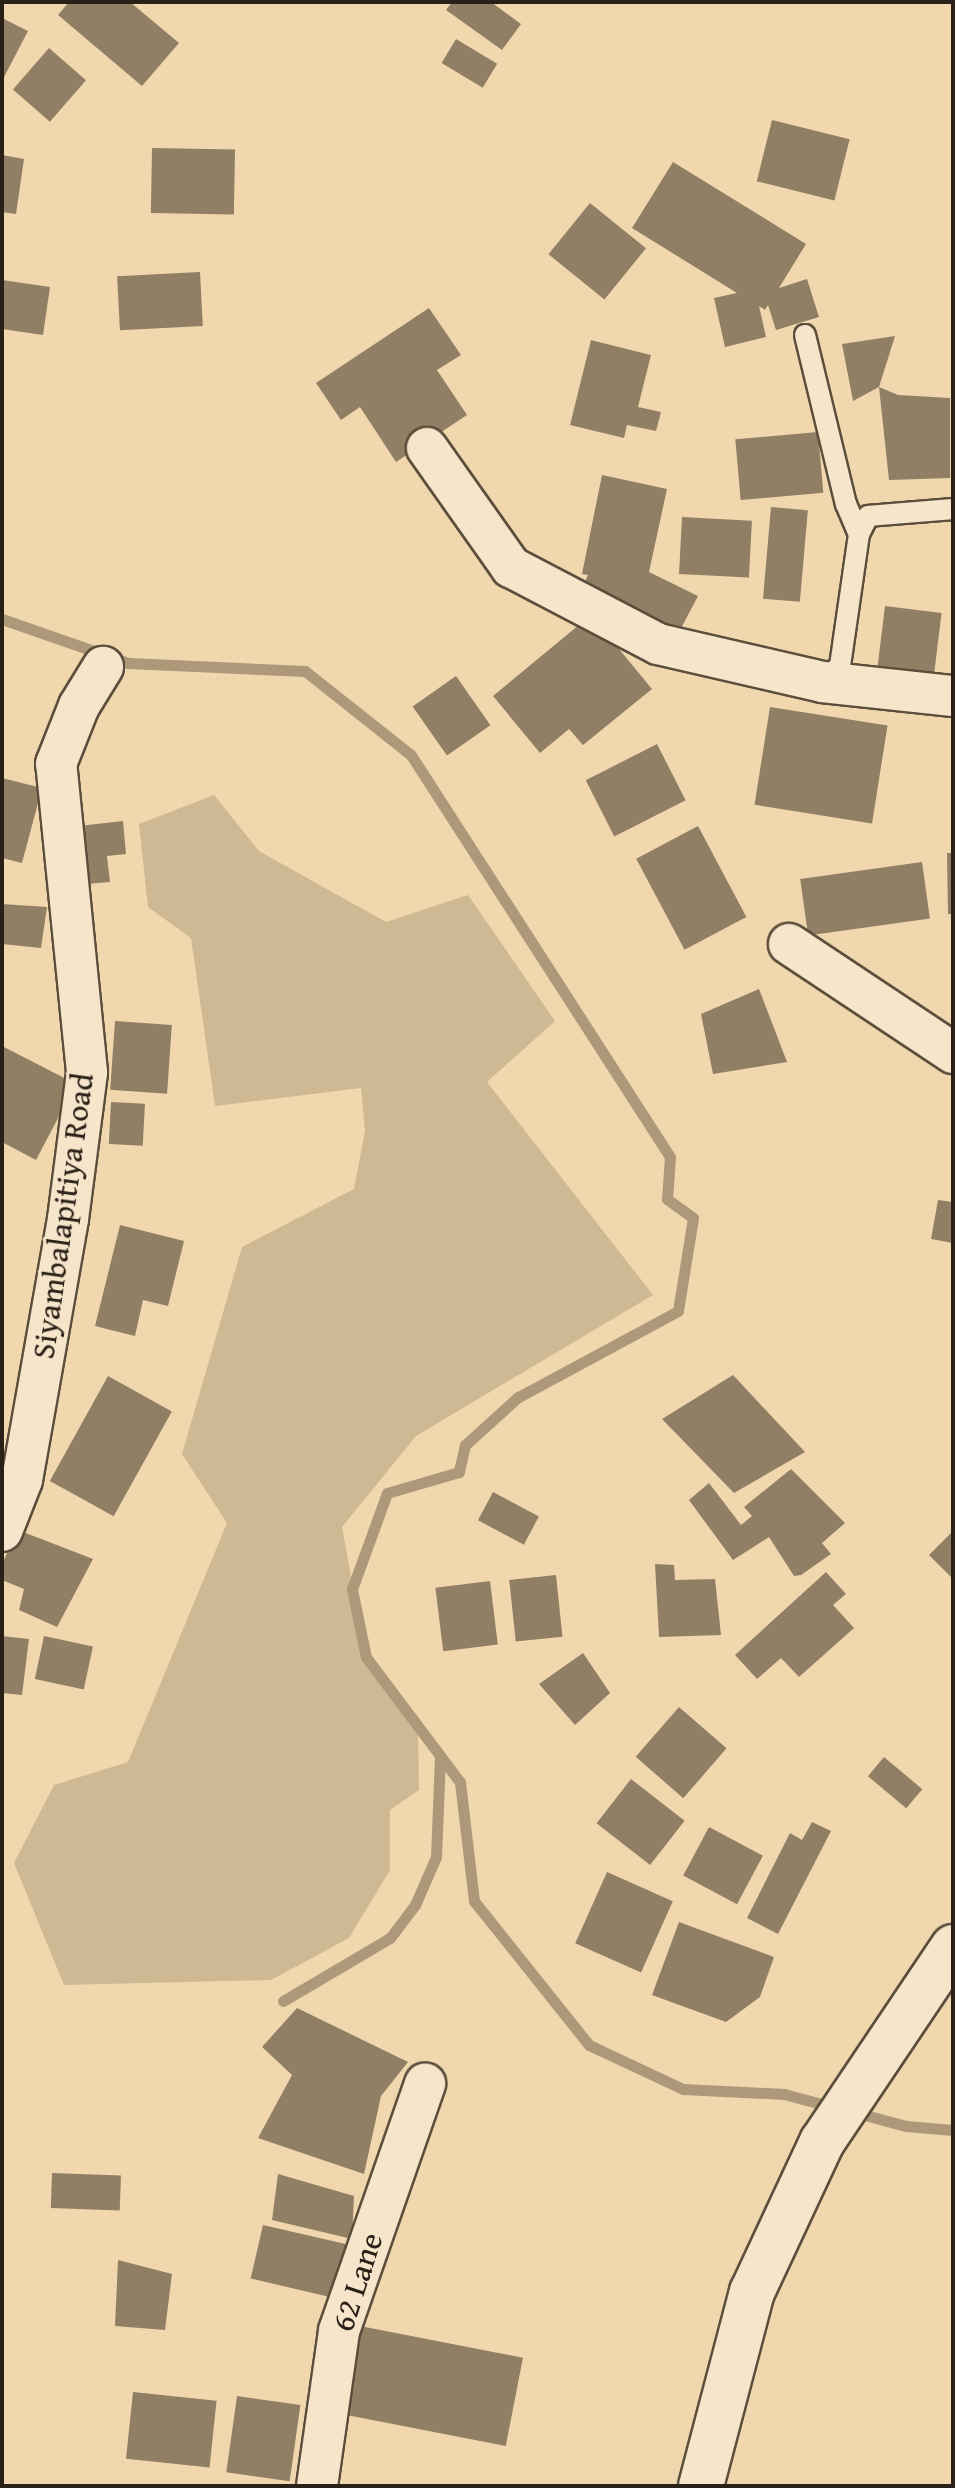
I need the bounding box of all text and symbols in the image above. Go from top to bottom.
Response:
street label: Siyambalapitiya Road [24,1071,102,1361]
street label: 62 Lane [323,2228,391,2336]

